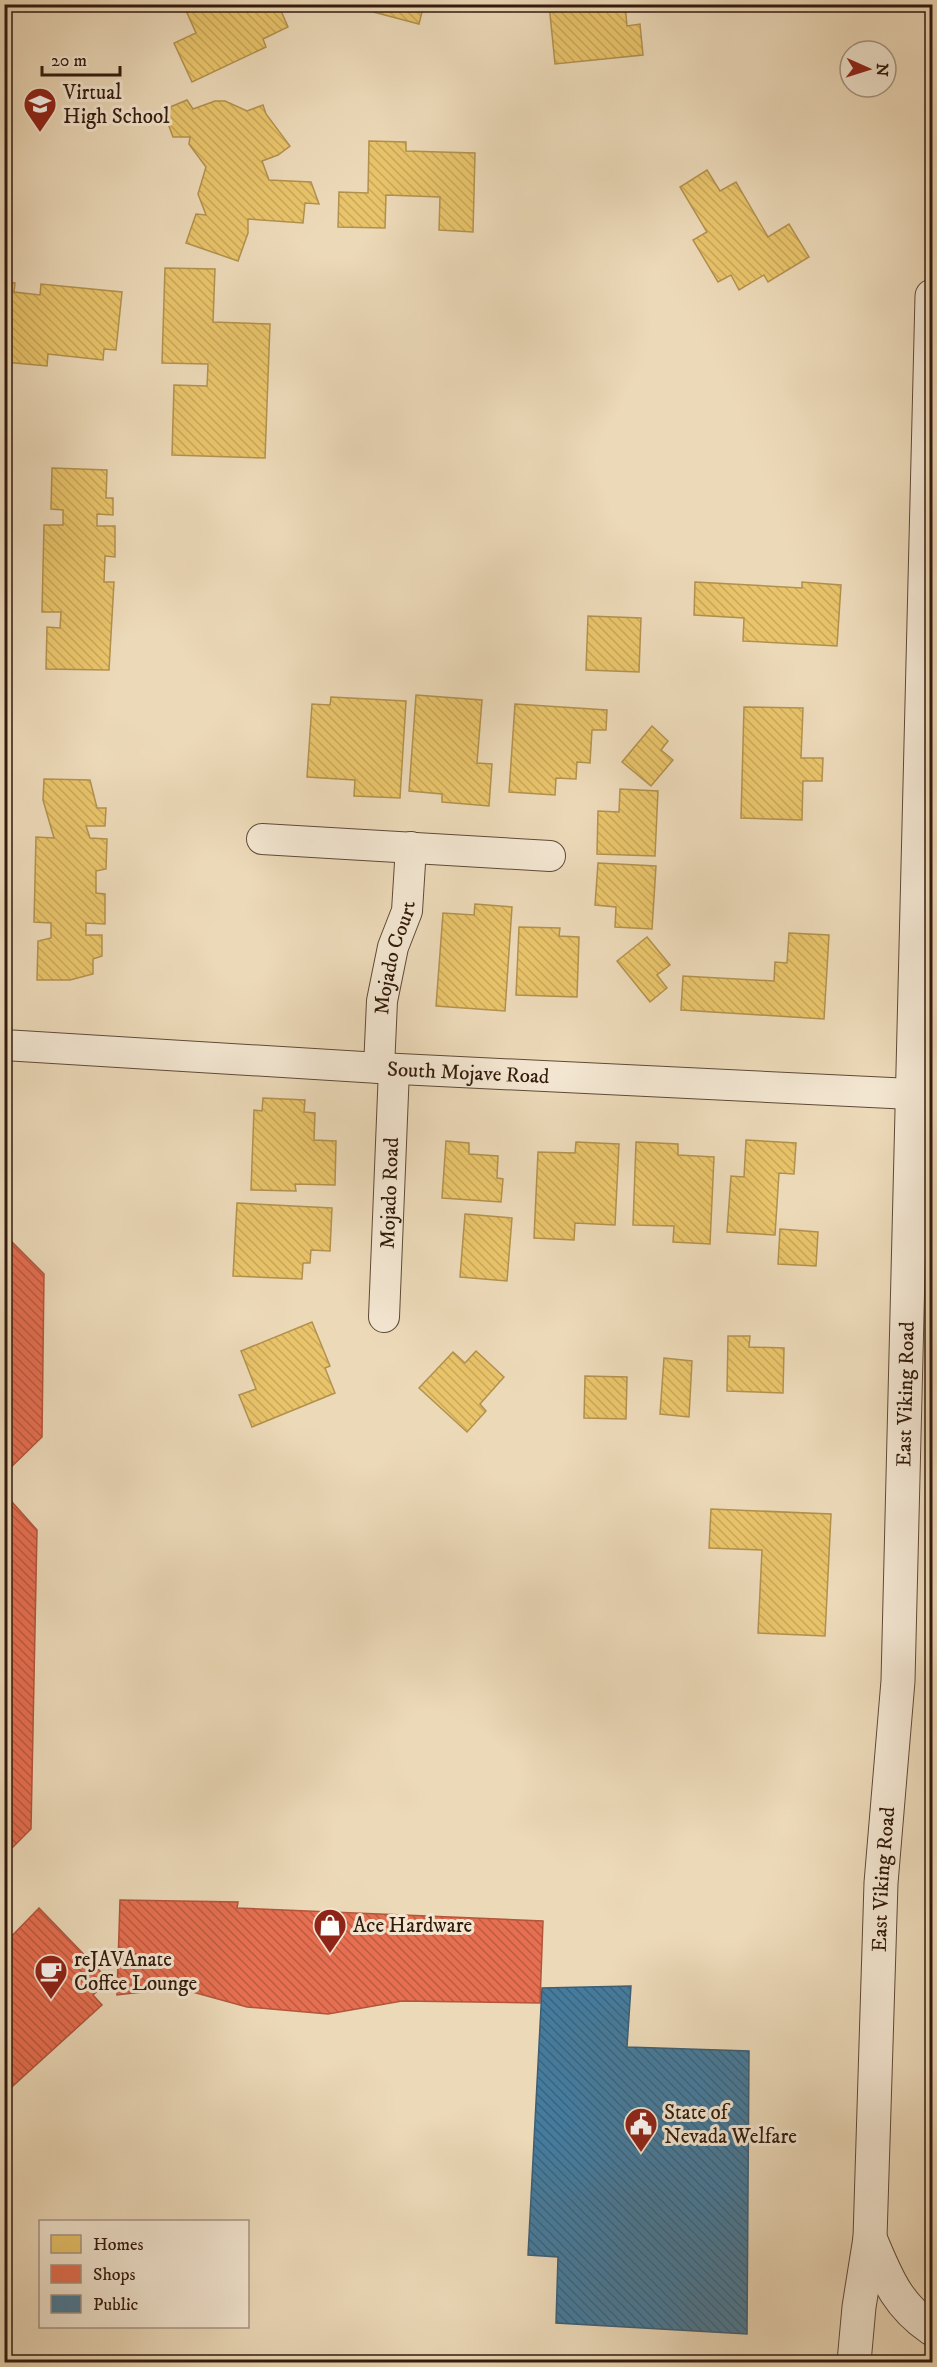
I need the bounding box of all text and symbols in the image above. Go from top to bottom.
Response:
scale bar [42,39,120,77]
north arrow [838,39,898,99]
text: 20 m [51,50,87,72]
text: N [872,63,892,77]
place label: Virtual High School [62,80,170,130]
school or university icon: Virtual High School [22,86,58,133]
street label: Mojado Court [369,900,422,1015]
street label: South Mojave Road [386,1056,550,1090]
street label: Mojado Road [375,1136,405,1250]
street label: East Viking Road [891,1320,921,1467]
street label: East Viking Road [867,1805,901,1953]
shop icon: Ace Hardware [312,1907,348,1954]
place label: Ace Hardware [353,1913,472,1939]
place label: reJAVAnate Coffee Lounge [74,1947,197,1997]
cafe icon: reJAVAnate Coffee Lounge [33,1953,69,2000]
place label: State of Nevada Welfare [664,2100,797,2150]
public building icon: State of Nevada Welfare [623,2106,659,2153]
legend [39,2220,249,2328]
text: Homes [93,2234,144,2256]
text: Shops [93,2264,136,2286]
text: Public [93,2294,139,2316]

